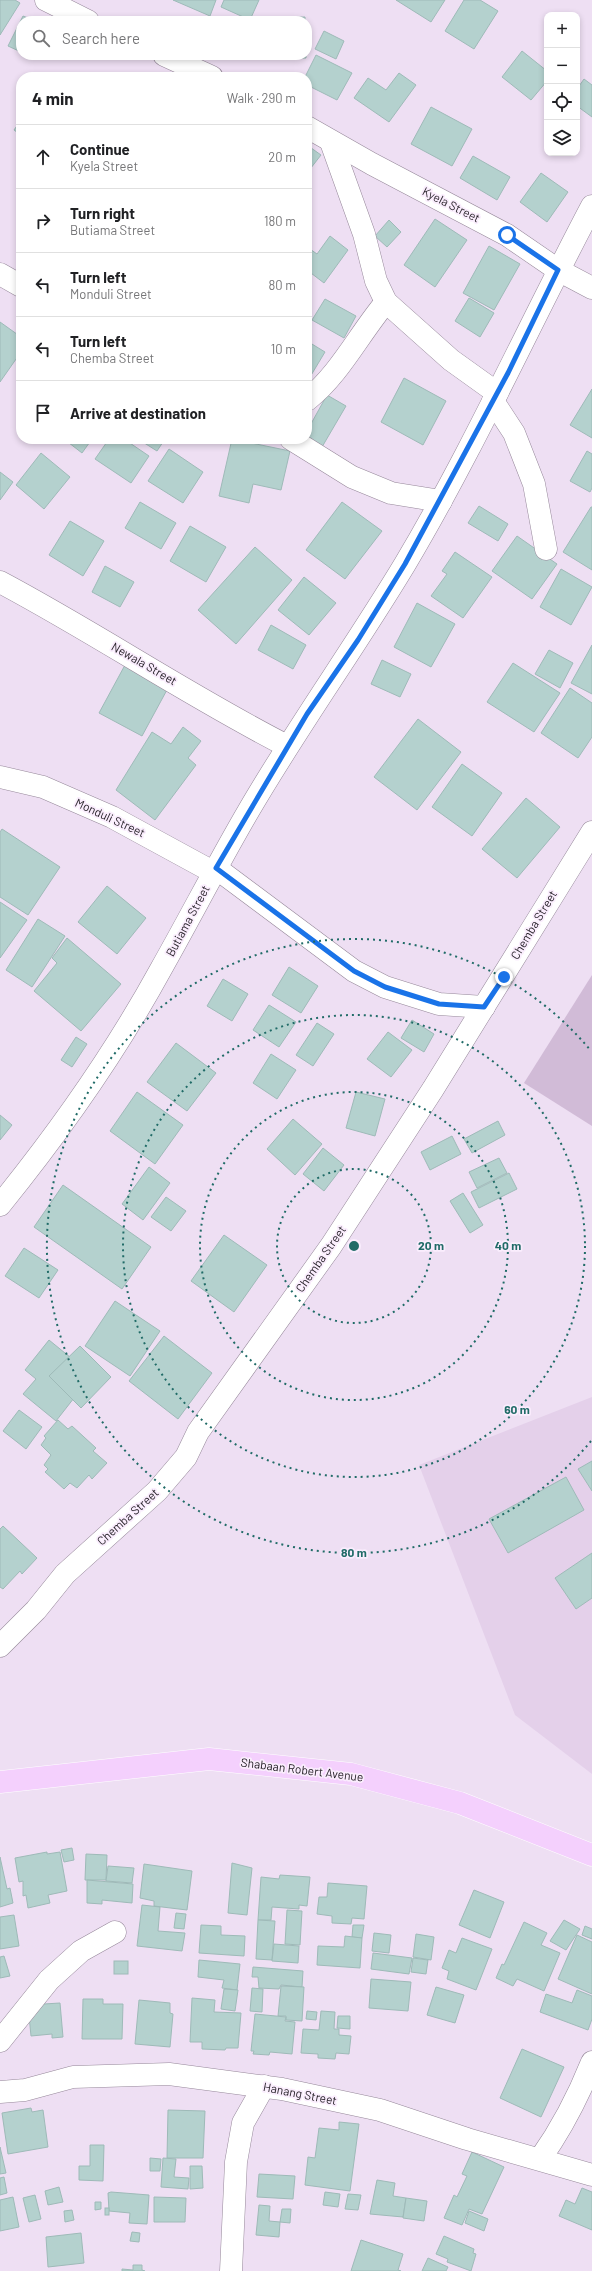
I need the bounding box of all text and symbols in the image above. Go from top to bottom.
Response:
map controls [544,12,580,156]
button: + [544,12,580,48]
search box [16,16,312,60]
icon: search [30,27,52,49]
text: Search here [62,29,140,47]
button: − [544,48,580,84]
button: locate [544,84,580,120]
text: 4 min [32,88,74,108]
text: Walk · 290 m [227,90,296,106]
button: layers [544,120,580,156]
text: Continue [70,140,130,158]
icon: ahead [32,146,54,168]
text: 20 m [268,149,296,165]
text: Kyela Street [70,158,138,174]
street label: Kyela Street [420,184,483,225]
text: Turn right [70,204,135,222]
icon: right [32,210,54,232]
text: 180 m [264,213,296,229]
text: Butiama Street [70,222,155,238]
route start [498,226,516,244]
text: Turn left [70,268,126,286]
icon: left [32,274,54,296]
text: 80 m [269,277,296,293]
text: Monduli Street [70,286,152,302]
text: Turn left [70,332,126,350]
icon: left [32,338,54,360]
text: 10 m [271,341,296,357]
text: Chemba Street [70,350,154,366]
icon: arrive [32,402,54,424]
text: Arrive at destination [70,404,206,422]
street label: Newala Street [109,639,180,687]
street label: Monduli Street [73,795,148,839]
street label: Butiama Street [162,883,212,959]
street label: Chemba Street [507,888,559,961]
route end [495,968,513,986]
street label: Chemba Street [292,1223,348,1294]
text: 20 m [418,1238,444,1252]
text: 40 m [495,1238,521,1252]
centre of rings [347,1239,361,1253]
text: 60 m [504,1402,530,1416]
street label: Chemba Street [94,1485,161,1547]
text: 80 m [341,1545,367,1559]
street label: Shabaan Robert Avenue [240,1755,364,1783]
street label: Hanang Street [262,2079,338,2107]

